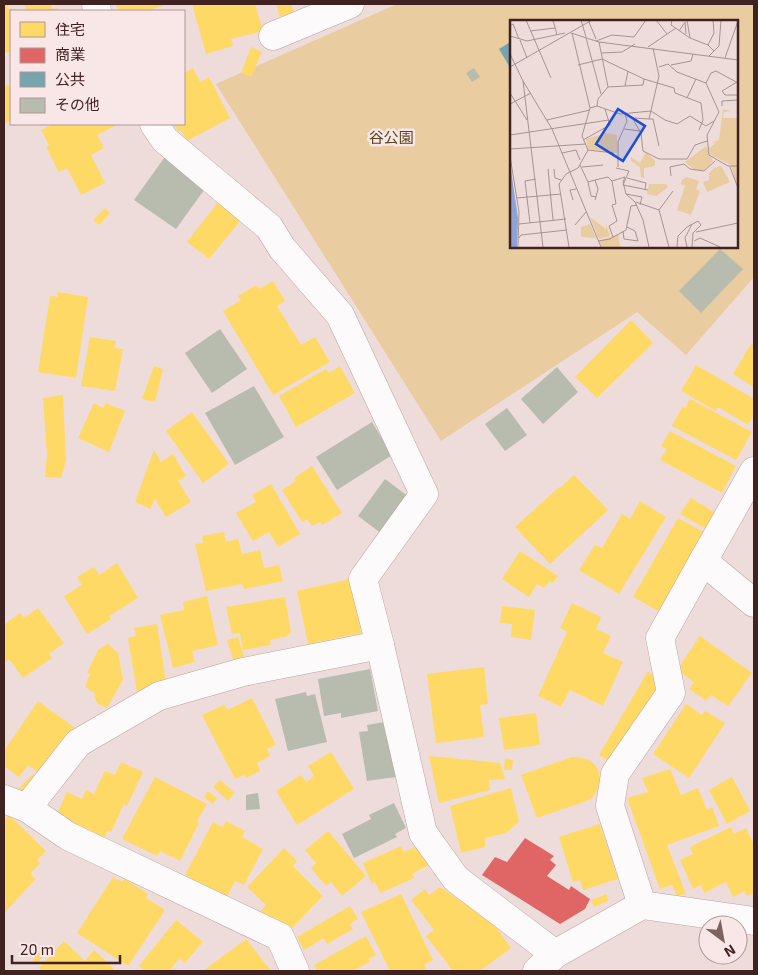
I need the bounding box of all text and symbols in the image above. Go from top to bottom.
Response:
legend [10,10,185,125]
text: 住宅 [55,20,85,38]
inset map [510,20,738,248]
text: 商業 [55,45,85,63]
text: 公共 [55,70,85,88]
text: その他 [55,95,100,113]
park label: 谷公園 [368,128,414,146]
north arrow [698,915,748,965]
scale bar [12,932,120,964]
text: 20 m [20,940,54,958]
text: N [721,942,739,961]

